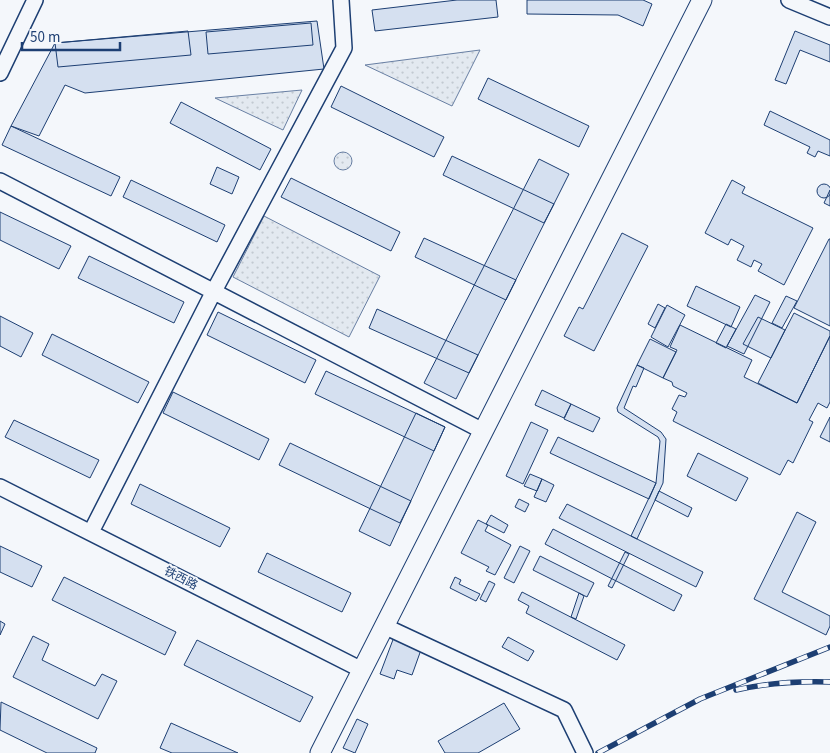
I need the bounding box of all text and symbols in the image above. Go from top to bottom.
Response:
scale bar [22,20,120,52]
text: 50 m [30,27,60,48]
street label: 铁西路 [161,563,201,594]

